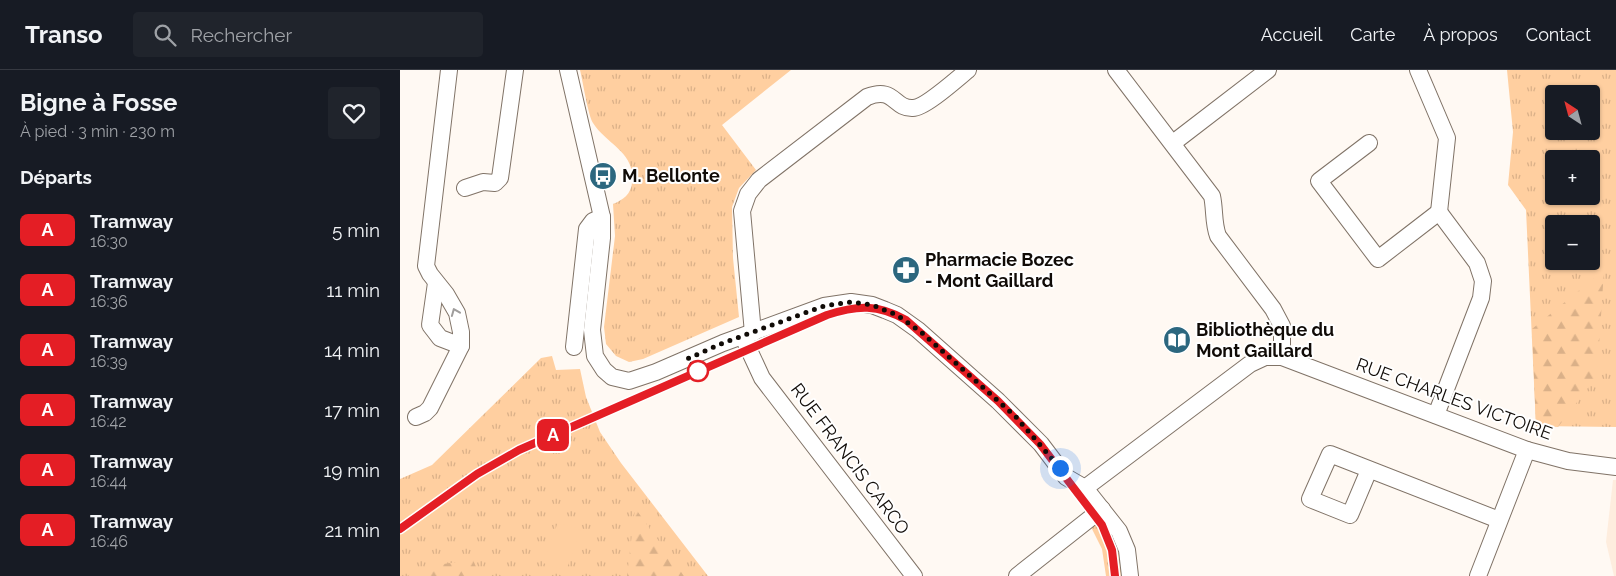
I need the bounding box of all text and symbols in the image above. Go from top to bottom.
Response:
search box [133,12,483,57]
text: Transo [25,20,103,49]
icon: search [151,21,179,49]
text: Rechercher [191,24,292,46]
text: Accueil [1261,24,1322,45]
text: Carte [1350,24,1395,45]
text: À propos [1423,24,1498,45]
text: Contact [1526,24,1591,45]
north arrow [1545,85,1600,140]
map controls [1545,85,1600,270]
button: heart [328,87,380,139]
text: Bigne à Fosse [20,88,178,117]
text: À pied · 3 min · 230 m [20,122,175,141]
button: + [1545,150,1600,205]
bus stop icon: M. Bellonte [588,161,618,191]
place label: M. Bellonte [622,165,720,186]
text: Départs [20,166,92,188]
text: Tramway [90,210,173,232]
button: − [1545,215,1600,270]
text: A [41,219,54,240]
text: 5 min [332,219,380,241]
text: 16:30 [90,232,128,251]
place label: Pharmacie Bozec - Mont Gaillard [925,249,1074,291]
pharmacy icon: Pharmacie Bozec - Mont Gaillard [891,255,921,285]
text: Tramway [90,270,173,292]
text: A [41,279,54,300]
text: 11 min [326,279,380,301]
text: 16:36 [90,292,128,311]
one-way arrow [451,308,461,317]
place label: Bibliothèque du Mont Gaillard [1196,319,1334,361]
library icon: Bibliothèque du Mont Gaillard [1162,325,1192,355]
text: Tramway [90,330,173,352]
text: A [41,339,54,360]
text: 14 min [324,339,380,361]
text: 16:39 [90,352,127,371]
street label: RUE CHARLES VICTOIRE [1353,353,1555,444]
unlabelled marker [687,360,709,382]
street label: RUE FRANCIS CARCO [787,379,914,538]
text: Tramway [90,390,173,412]
text: A [41,399,54,420]
text: 17 min [324,399,380,421]
text: 16:42 [90,412,127,431]
line badge: A [537,419,569,451]
text: A [547,424,559,445]
text: Tramway [90,450,173,472]
your location [1048,456,1073,481]
text: A [41,459,54,480]
text: 19 min [323,459,380,481]
text: 16:44 [90,472,127,491]
text: Tramway [90,510,173,532]
text: A [41,519,54,540]
text: 21 min [324,519,380,541]
text: 16:46 [90,532,128,551]

